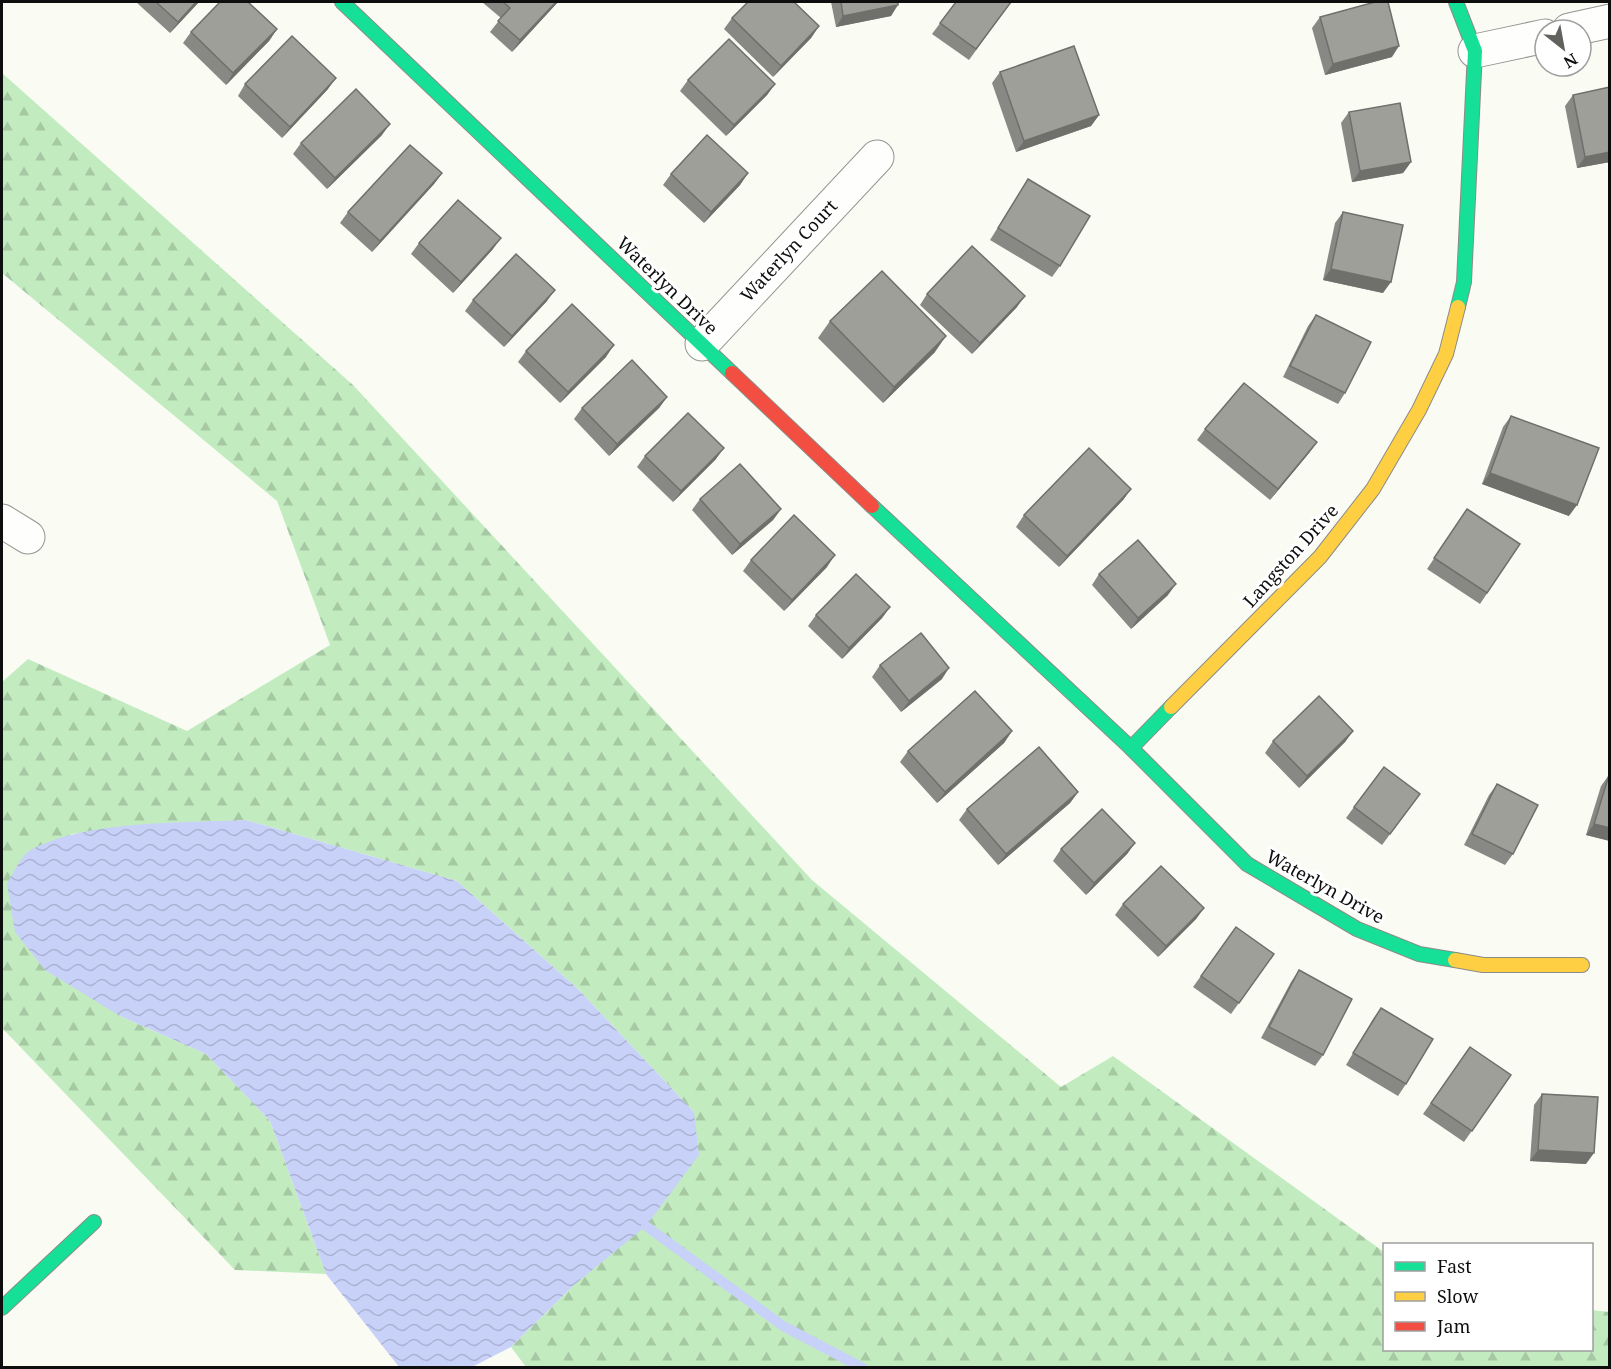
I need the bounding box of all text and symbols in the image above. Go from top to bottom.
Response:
north arrow [1533,18,1593,78]
text: N [1559,48,1582,74]
street label: Waterlyn Court [735,194,842,307]
street label: Waterlyn Drive [612,231,723,340]
street label: Langston Drive [1237,499,1343,612]
street label: Waterlyn Drive [1262,844,1389,929]
legend [1383,1243,1593,1351]
text: Fast [1437,1254,1472,1278]
text: Slow [1437,1284,1479,1308]
text: Jam [1436,1314,1471,1338]

